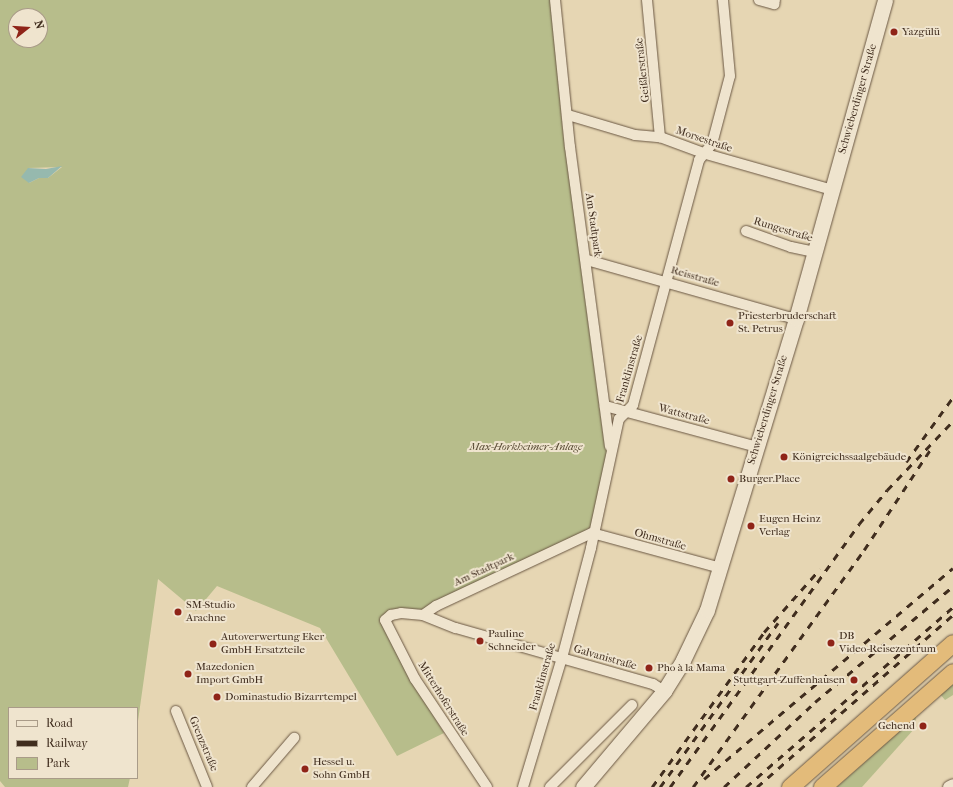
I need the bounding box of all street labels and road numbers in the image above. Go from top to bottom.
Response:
street label: Geißlerstraße [633,37,653,103]
street label: Schwieberdinger Straße [836,42,880,156]
street label: Morsestraße [674,124,734,156]
street label: Am Stadtpark [582,192,604,258]
street label: Rungestraße [752,215,814,245]
street label: Reisstraße [669,264,721,290]
street label: Franklinstraße [614,334,646,404]
street label: Schwieberdinger Straße [745,354,791,466]
street label: Wattstraße [657,402,711,428]
street label: Ohmstraße [633,526,687,554]
street label: Am Stadtpark [452,550,516,590]
street label: Franklinstraße [527,642,559,712]
street label: Galvanistraße [572,643,638,673]
street label: Mitterhoferstraße [415,659,471,739]
street label: Grenzstraße [186,715,220,773]

